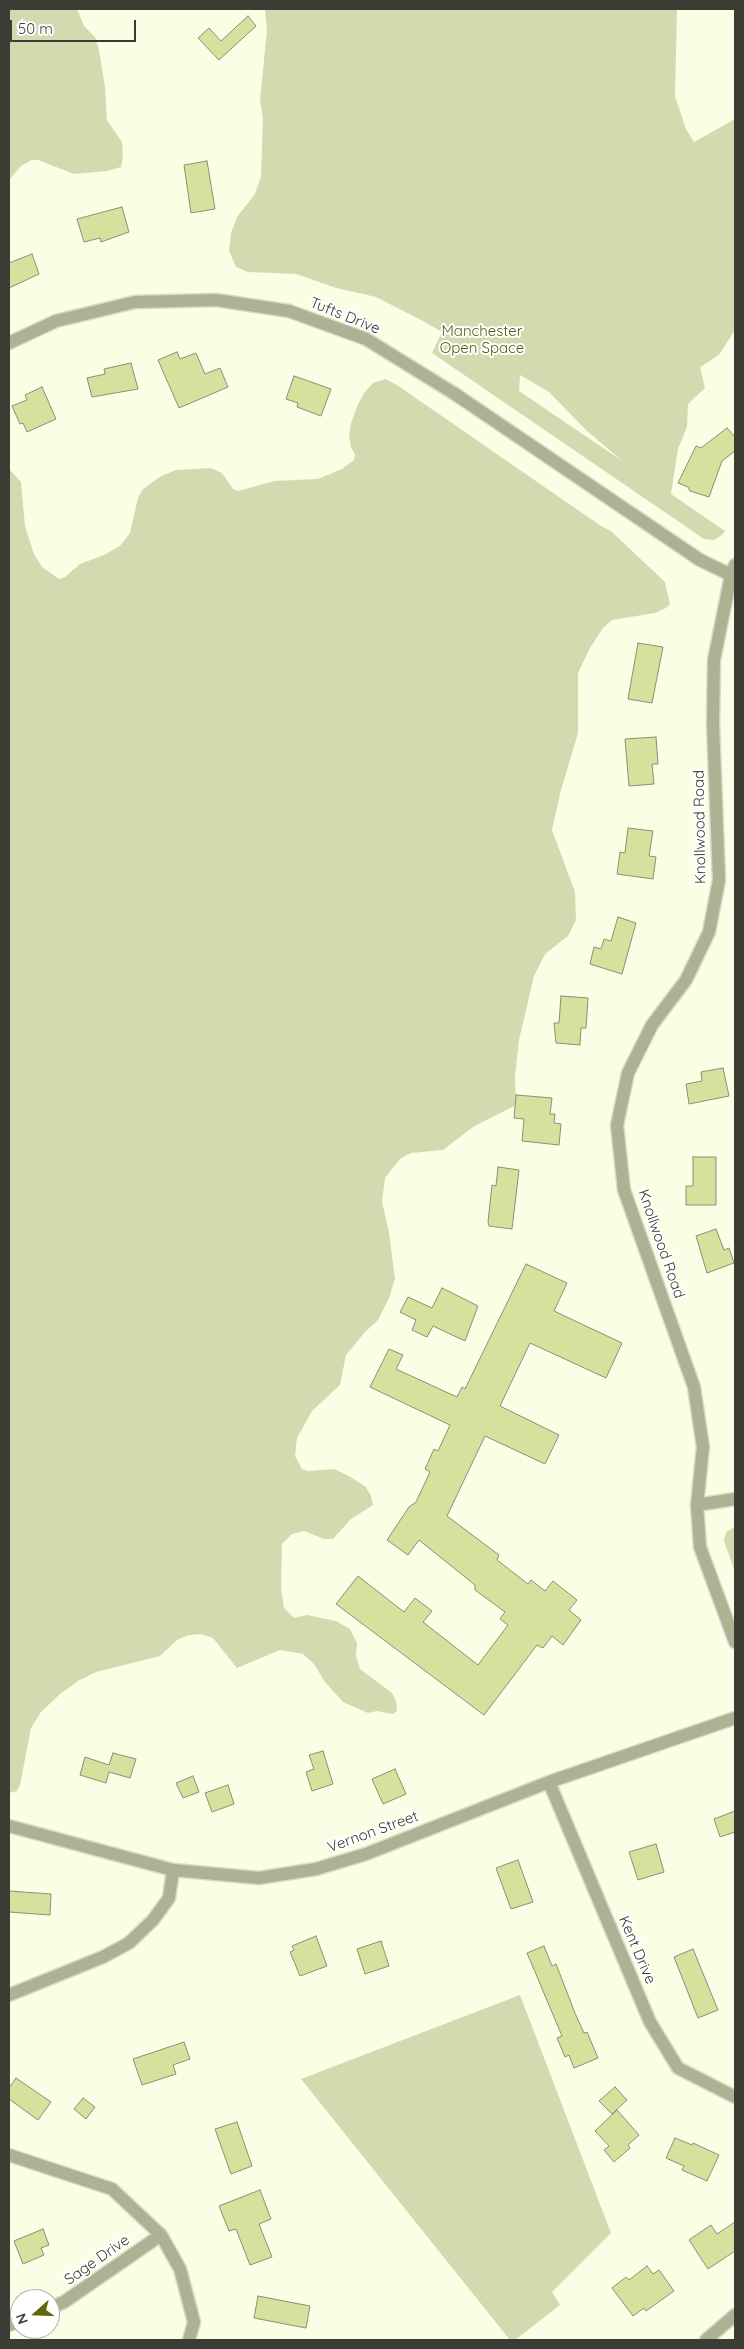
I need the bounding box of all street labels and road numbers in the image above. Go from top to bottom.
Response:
street label: Tufts Drive [307,294,383,338]
street label: Knollwood Road [690,770,710,884]
street label: Knollwood Road [634,1187,688,1301]
street label: Vernon Street [325,1807,421,1857]
street label: Kent Drive [615,1913,659,1987]
street label: Sage Drive [61,2231,133,2289]

